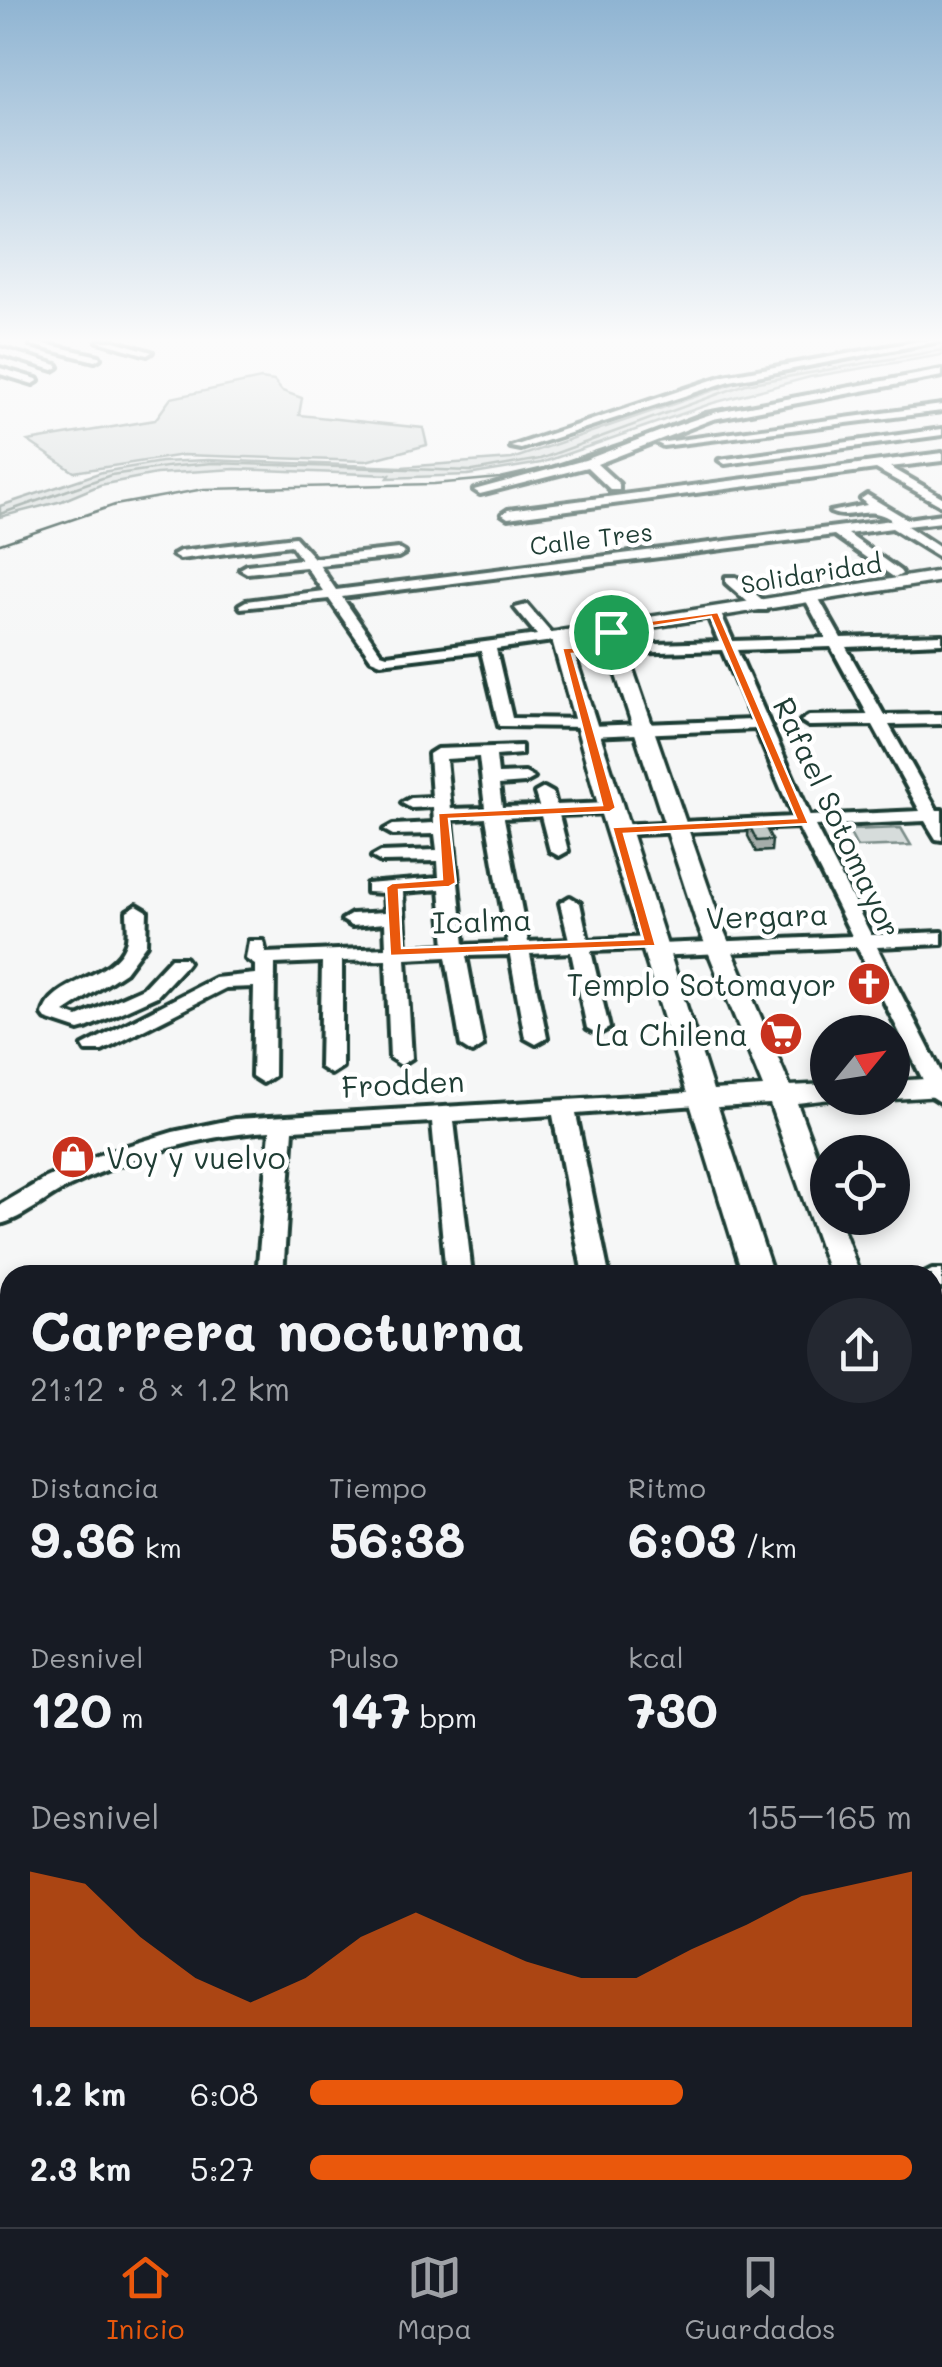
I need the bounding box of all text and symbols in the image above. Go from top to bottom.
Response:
street label: Calle Tres [528,515,654,561]
street label: Solidaridad [739,546,883,600]
pin [569,590,654,675]
icon: arrive [584,605,639,660]
street label: Rafael Sotomayor [765,690,911,944]
street label: Vergara [705,893,829,937]
street label: Icalma [432,898,532,942]
church icon: Templo Sotomayor [846,961,892,1007]
place label: Templo Sotomayor [567,964,836,1004]
supermarket icon: La Chilena [758,1011,804,1057]
place label: La Chilena [595,1014,748,1054]
north arrow [810,1015,910,1115]
map controls [810,1015,910,1235]
street label: Frodden [341,1060,465,1106]
shop icon: Voy y vuelvo [50,1134,96,1180]
button: locate [810,1135,910,1235]
place label: Voy y vuelvo [106,1137,286,1177]
text: Carrera nocturna [30,1293,525,1365]
button: share [807,1298,912,1403]
text: 21:12 · 8 × 1.2 km [30,1367,290,1409]
text: Distancia [30,1469,159,1505]
text: Tiempo [329,1469,427,1505]
text: Ritmo [628,1469,706,1505]
text: 9.36 [30,1505,136,1571]
text: 56:38 [329,1505,465,1571]
text: 6:03 [628,1505,736,1571]
text: km [136,1529,182,1565]
text: /km [736,1529,797,1565]
text: Desnivel [30,1639,143,1675]
text: Pulso [329,1639,399,1675]
text: kcal [628,1639,684,1675]
text: 120 [30,1675,112,1741]
text: 147 [329,1675,411,1741]
text: 730 [628,1675,718,1741]
text: m [112,1699,144,1735]
text: bpm [411,1699,477,1735]
text: Desnivel [30,1795,160,1837]
text: 155–165 m [746,1795,912,1837]
text: 1.2 km [30,2072,126,2114]
text: 6:08 [190,2072,258,2114]
text: 2.3 km [30,2147,131,2189]
text: 5:27 [190,2147,254,2189]
tab: Inicio [106,2250,184,2346]
tab: Mapa [397,2250,472,2346]
tab: Guardados [685,2250,836,2346]

